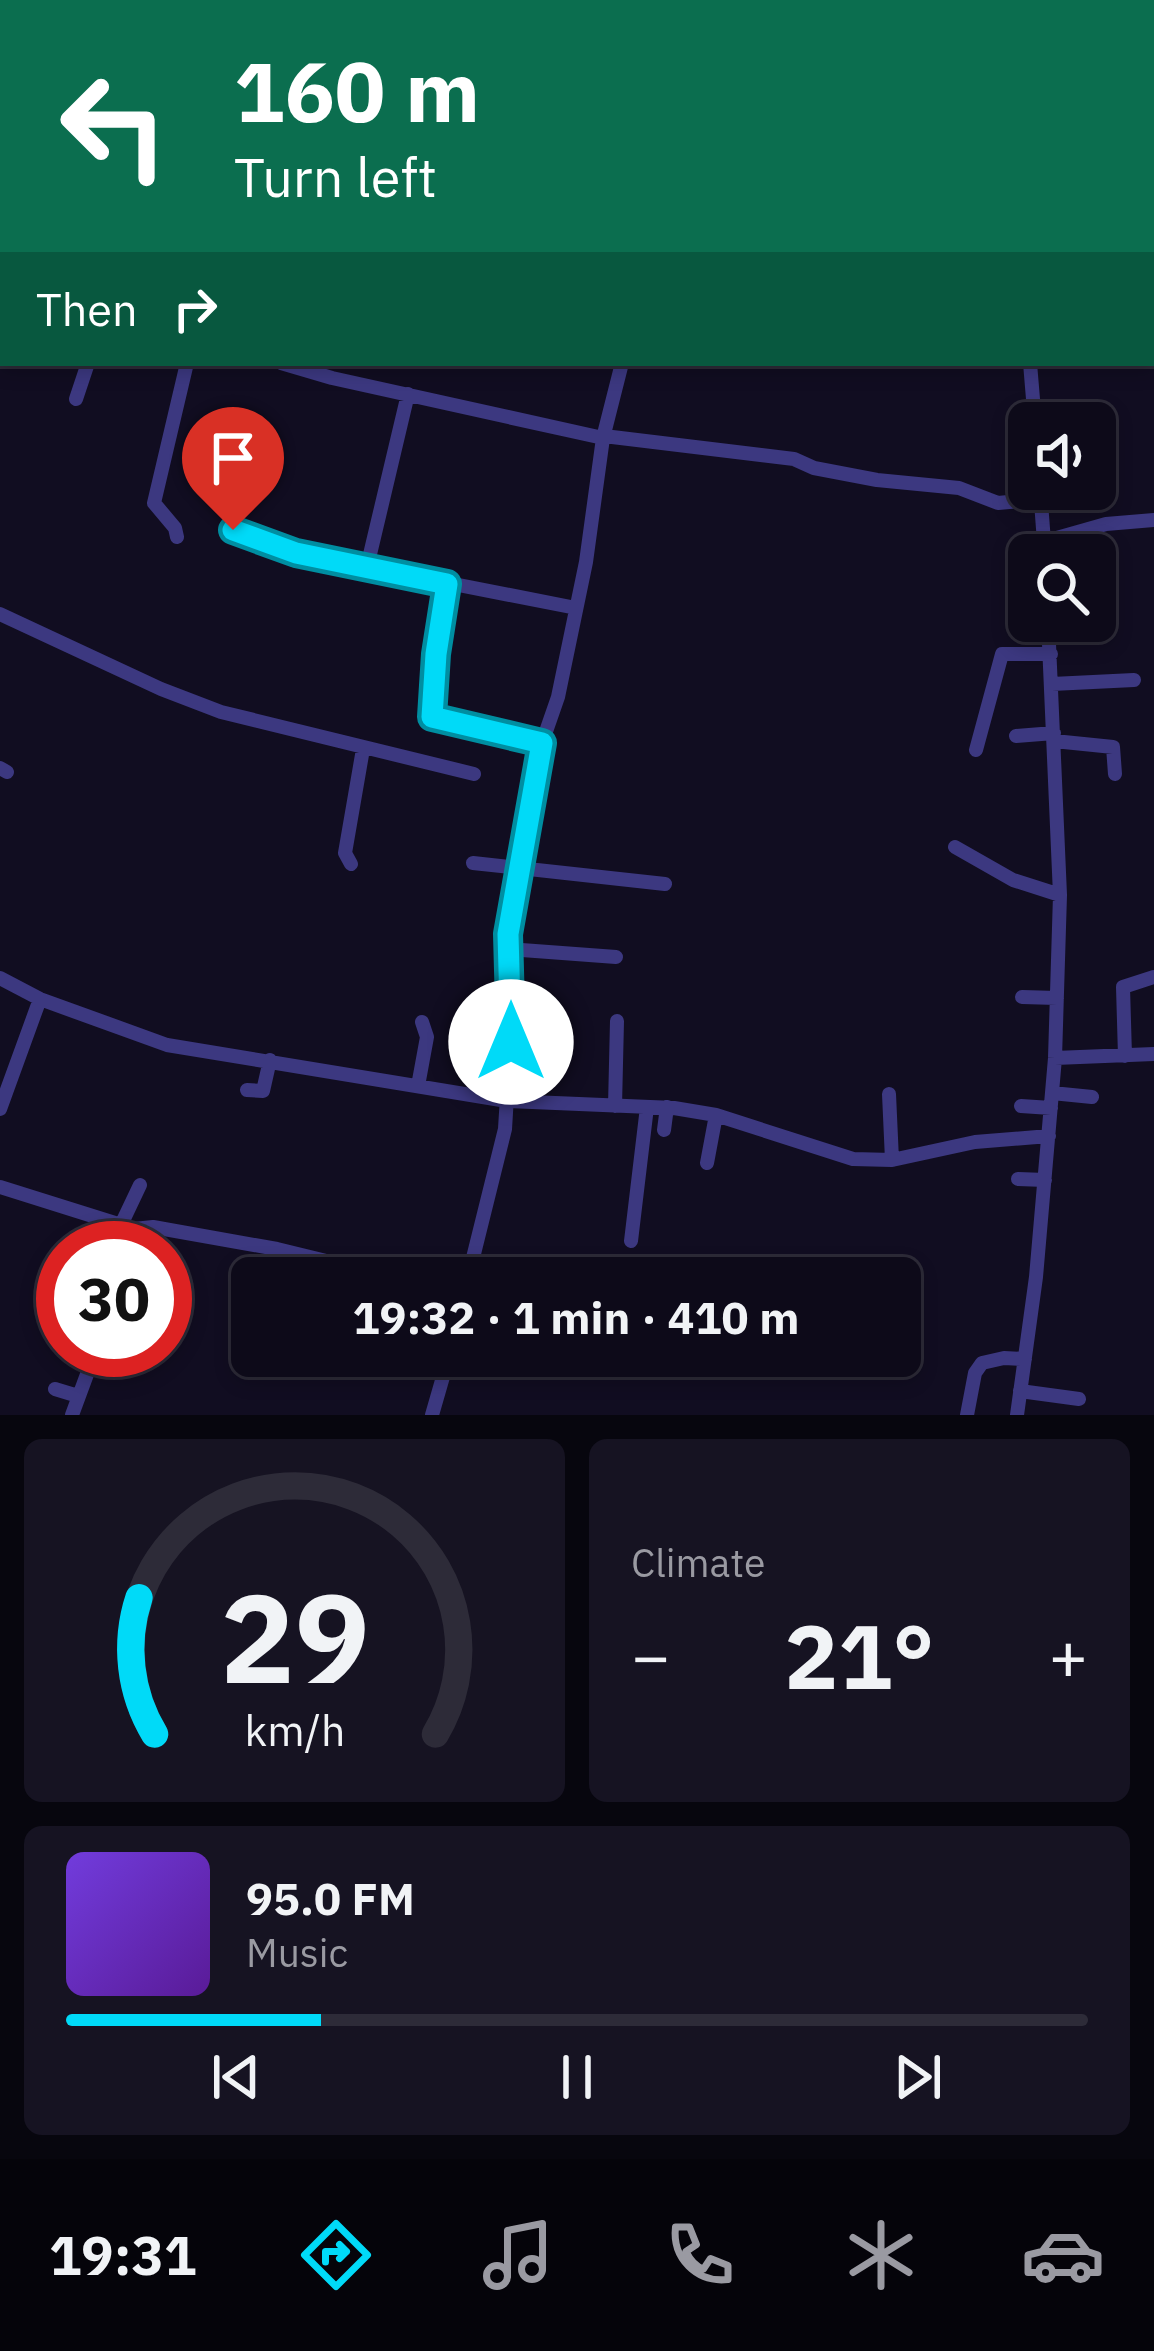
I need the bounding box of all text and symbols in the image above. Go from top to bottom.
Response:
text: 160 m [234,36,480,145]
icon: left [36,48,192,204]
text: Turn left [234,142,437,212]
icon: right [162,276,228,342]
text: Then [36,280,138,338]
map controls [1008,402,1116,642]
button: sound [1008,402,1116,510]
pin [182,407,284,530]
icon: arrive [200,425,266,491]
button: search [1008,534,1116,642]
position arrow [448,979,574,1105]
speed limit sign: 30 [36,1221,192,1377]
text: 19:32 · 1 min · 410 m [353,1288,799,1346]
text: Climate [631,1537,765,1588]
text: 29 [220,1555,369,1717]
text: 21° [784,1597,935,1714]
text: − [631,1612,671,1698]
text: + [1048,1612,1088,1698]
text: km/h [244,1701,345,1757]
text: 95.0 FM [246,1869,415,1927]
text: Music [246,1927,348,1978]
icon: previous [203,2044,269,2110]
icon: pause [544,2044,610,2110]
icon: next [885,2044,951,2110]
icon: directions [294,2213,378,2297]
icon: music [476,2213,560,2297]
icon: phone [658,2213,742,2297]
icon: climate [839,2213,923,2297]
icon: car [1021,2213,1105,2297]
text: 19:31 [49,2220,196,2290]

